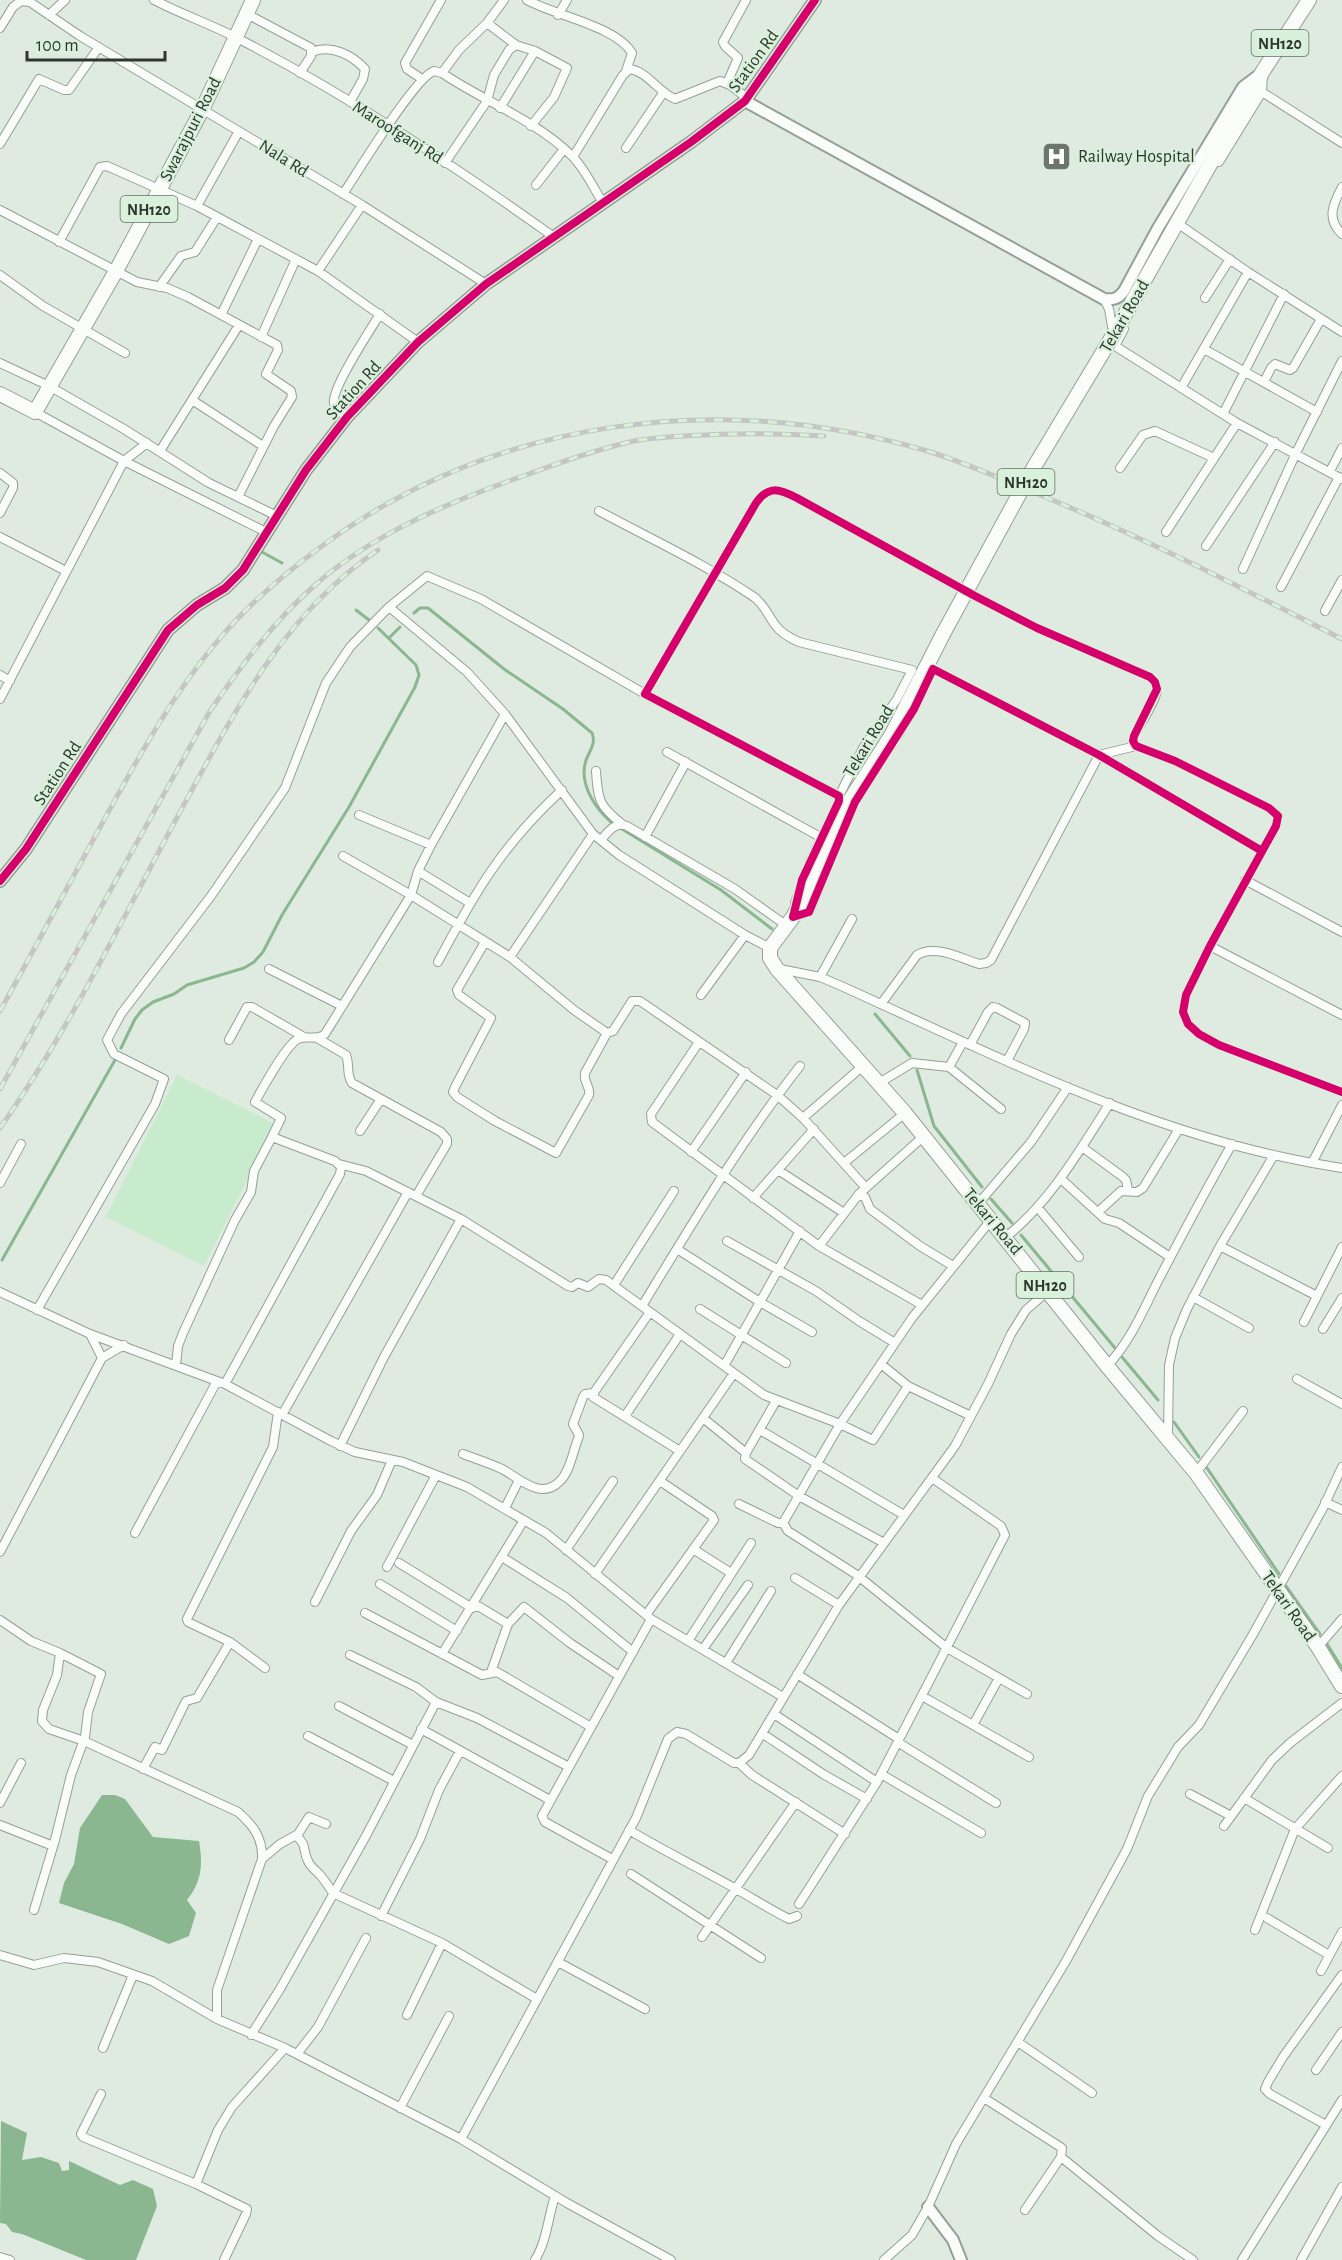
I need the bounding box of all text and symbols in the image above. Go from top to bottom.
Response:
scale bar [27,24,165,62]
street label: Station Rd [725,27,782,96]
road number: NH120 [1252,30,1308,56]
text: 100 m [36,37,79,55]
street label: Swarajpuri Road [157,75,225,184]
street label: Maroofganj Rd [349,98,446,168]
street label: Nala Rd [256,137,311,181]
hospital icon: Railway Hospital [1041,140,1073,172]
place label: Railway Hospital [1078,148,1195,166]
road number: NH120 [120,196,178,222]
street label: Tekari Road [1097,277,1153,356]
street label: Station Rd [323,358,385,424]
road number: NH120 [998,469,1054,495]
street label: Tekari Road [840,702,897,781]
street label: Station Rd [31,738,85,809]
street label: Tekari Road [959,1185,1025,1258]
road number: NH120 [1016,1272,1074,1298]
street label: Tekari Road [1258,1568,1319,1645]

